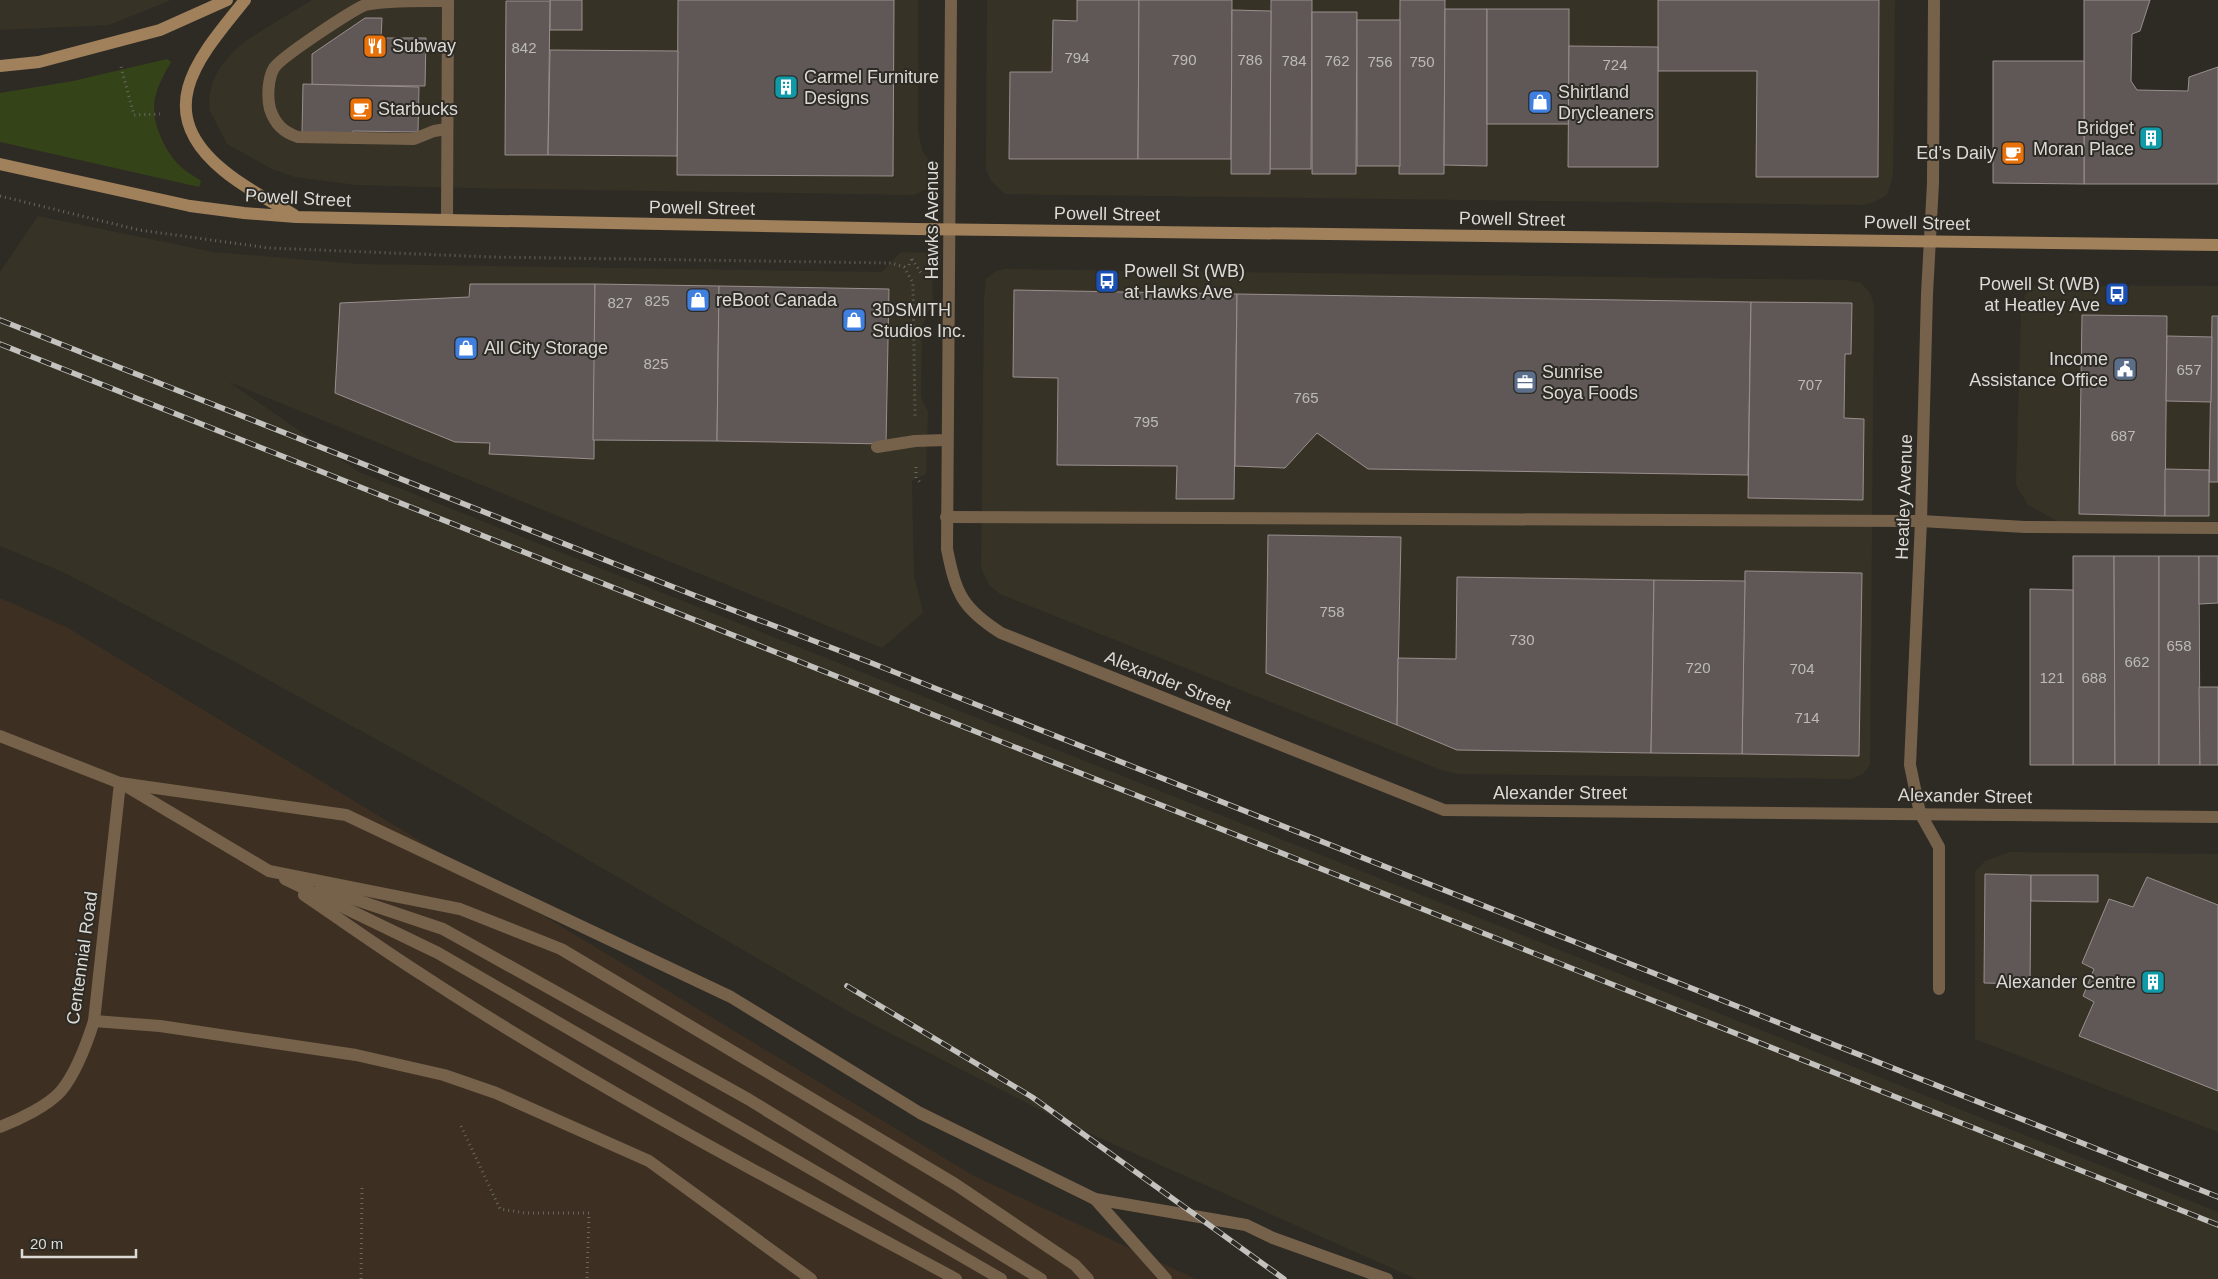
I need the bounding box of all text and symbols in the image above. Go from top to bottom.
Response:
restaurant icon: Subway [362,33,388,59]
place label: Subway [392,36,456,56]
house number: 842 [511,39,537,56]
house number: 794 [1064,49,1090,66]
house number: 790 [1171,51,1197,68]
house number: 786 [1237,51,1263,68]
house number: 784 [1281,52,1307,69]
house number: 762 [1324,52,1350,69]
house number: 756 [1367,53,1393,70]
house number: 750 [1409,53,1435,70]
house number: 724 [1602,56,1628,73]
place label: Carmel Furniture Designs [804,67,939,108]
building icon: Carmel Furniture Designs [773,74,799,100]
place label: Shirtland Drycleaners [1558,82,1654,123]
shop icon: Shirtland Drycleaners [1527,89,1553,115]
cafe icon: Starbucks [348,96,374,122]
place label: Starbucks [378,99,458,119]
place label: Bridget Moran Place [2033,118,2134,159]
building icon: Bridget Moran Place [2138,125,2164,151]
cafe icon: Ed’s Daily [2000,140,2026,166]
place label: Ed’s Daily [1916,143,1996,163]
street label: Hawks Avenue [922,161,942,279]
street label: Powell Street [245,185,351,211]
street label: Powell Street [649,197,755,219]
street label: Powell Street [1054,203,1160,225]
street label: Powell Street [1459,208,1565,230]
street label: Powell Street [1864,212,1970,234]
place label: Powell St (WB) at Hawks Ave [1124,261,1245,302]
bus stop icon: Powell St (WB) at Hawks Ave [1094,268,1120,294]
place label: Powell St (WB) at Heatley Ave [1979,274,2100,315]
bus stop icon: Powell St (WB) at Heatley Ave [2104,281,2130,307]
shop icon: reBoot Canada [685,287,711,313]
place label: reBoot Canada [716,290,838,310]
house number: 825 [644,292,670,309]
house number: 827 [607,294,633,311]
place label: 3DSMITH Studios Inc. [872,300,966,341]
shop icon: 3DSMITH Studios Inc. [841,307,867,333]
shop icon: All City Storage [453,335,479,361]
place label: All City Storage [484,338,608,358]
place label: Income Assistance Office [1969,349,2108,390]
house number: 825 [643,355,669,372]
public building icon: Income Assistance Office [2112,356,2138,382]
house number: 657 [2176,361,2202,378]
place label: Sunrise Soya Foods [1542,362,1638,403]
office icon: Sunrise Soya Foods [1512,369,1538,395]
house number: 707 [1797,376,1823,393]
house number: 765 [1293,389,1319,406]
house number: 795 [1133,413,1159,430]
house number: 687 [2110,427,2136,444]
street label: Heatley Avenue [1892,434,1916,560]
house number: 758 [1319,603,1345,620]
house number: 730 [1509,631,1535,648]
house number: 658 [2166,637,2192,654]
street label: Alexander Street [1102,647,1234,715]
house number: 662 [2124,653,2150,670]
house number: 720 [1685,659,1711,676]
house number: 704 [1789,660,1815,677]
house number: 121 [2039,669,2065,686]
house number: 688 [2081,669,2107,686]
house number: 714 [1794,709,1820,726]
street label: Alexander Street [1493,783,1627,803]
street label: Alexander Street [1898,785,2032,807]
street label: Centennial Road [63,890,101,1026]
building icon: Alexander Centre [2140,969,2166,995]
place label: Alexander Centre [1996,972,2136,992]
scale bar [22,1226,136,1258]
text: 20 m [30,1235,63,1252]

